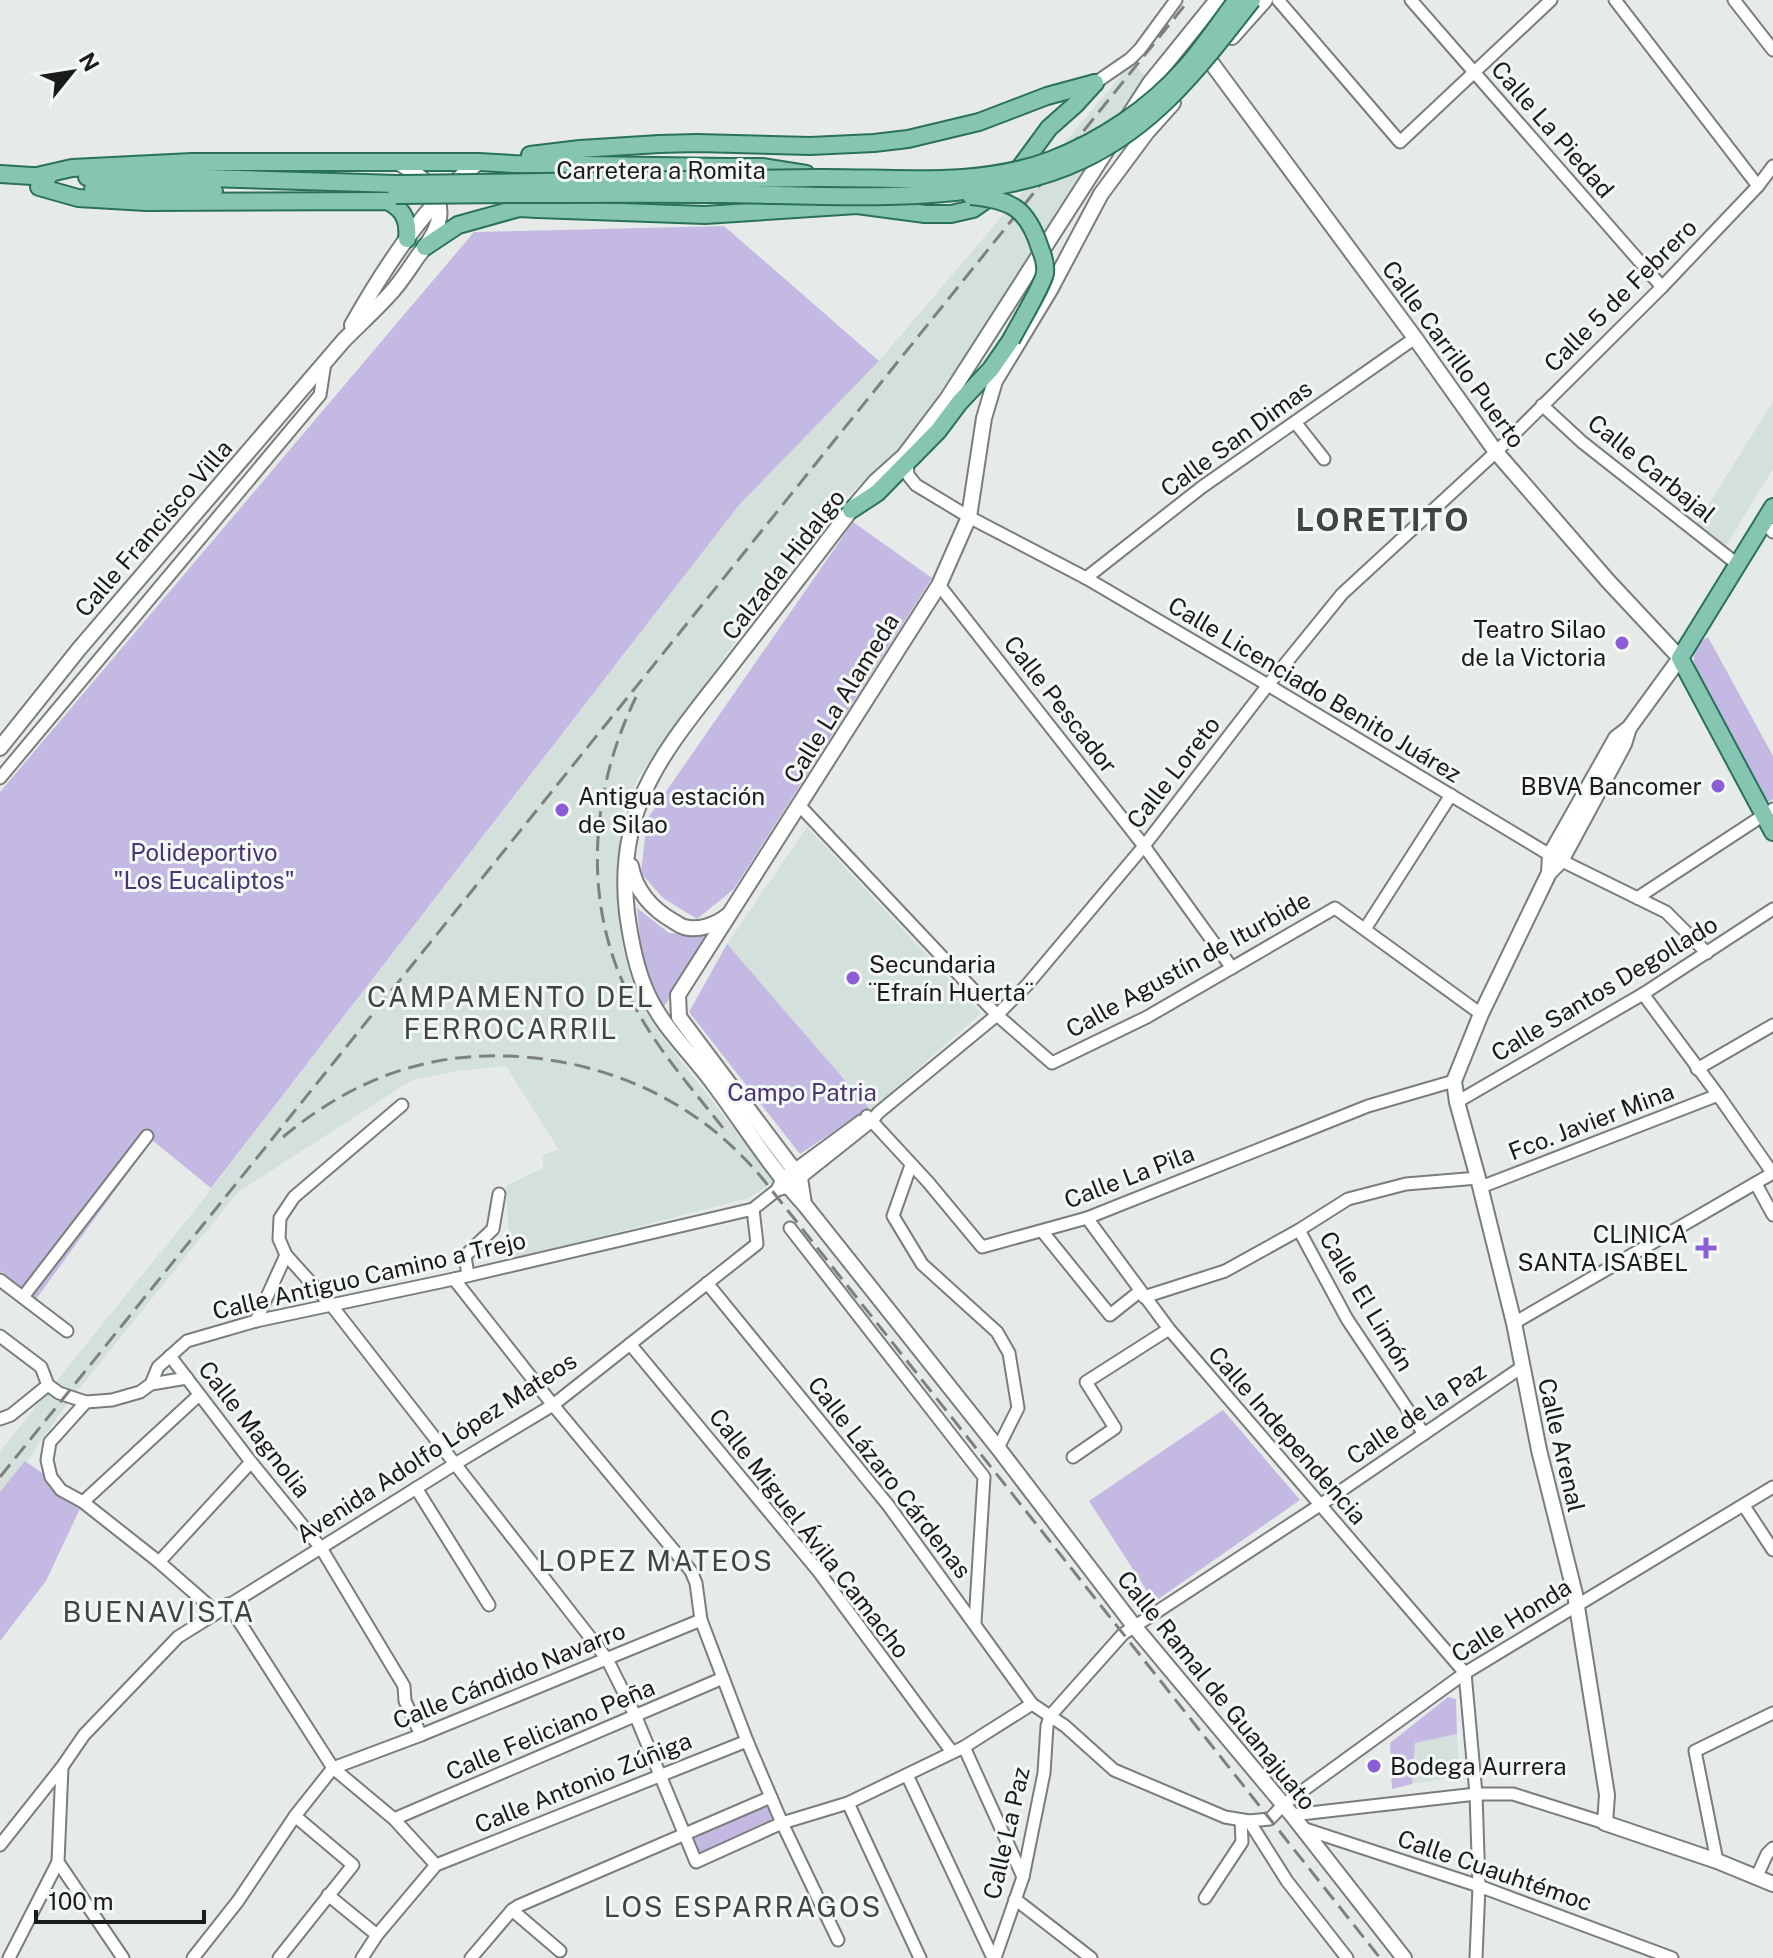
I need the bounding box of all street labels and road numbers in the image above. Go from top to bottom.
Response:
street label: Calle La Piedad [1486,55,1620,203]
street label: Carretera a Romita [556,156,766,184]
street label: Calle 5 de Febrero [1538,213,1702,377]
street label: Calle Carrillo Puerto [1377,255,1531,453]
street label: Calle San Dimas [1155,374,1317,502]
street label: Calle Carbajal [1583,408,1721,528]
street label: Calle Francisco Villa [69,434,237,622]
street label: Calzada Hidalgo [716,483,850,645]
street label: Calle Licenciado Benito Juárez [1163,590,1467,788]
street label: Calle La Alameda [778,608,904,788]
street label: Calle Pescador [999,630,1123,778]
street label: Calle Loreto [1121,710,1225,834]
street label: Calle Agustín de Iturbide [1061,885,1315,1043]
street label: Calle Santos Degollado [1486,909,1722,1067]
street label: Fco. Javier Mina [1504,1077,1678,1165]
street label: Calle La Pila [1060,1138,1198,1214]
street label: Calle Antiguo Camino a Trejo [210,1225,528,1325]
street label: Calle El Limón [1314,1226,1420,1376]
street label: Calle Independencia [1203,1340,1373,1530]
street label: Avenida Adolfo López Mateos [291,1346,581,1548]
street label: Calle Magnolia [193,1355,317,1503]
street label: Calle de la Paz [1341,1356,1491,1470]
street label: Calle Lázaro Cárdenas [803,1371,977,1583]
street label: Calle Arenal [1533,1375,1591,1515]
street label: Calle Miguel Ávila Camacho [704,1403,916,1663]
street label: Calle Ramal de Guanajuato [1112,1565,1322,1815]
street label: Calle Honda [1446,1572,1576,1668]
street label: Calle Cándido Navarro [389,1616,629,1734]
street label: Calle Feliciano Peña [441,1672,659,1786]
street label: Calle Antonio Zúñiga [470,1726,696,1838]
street label: Calle La Paz [977,1764,1035,1902]
street label: Calle Cuauhtémoc [1394,1824,1596,1916]

